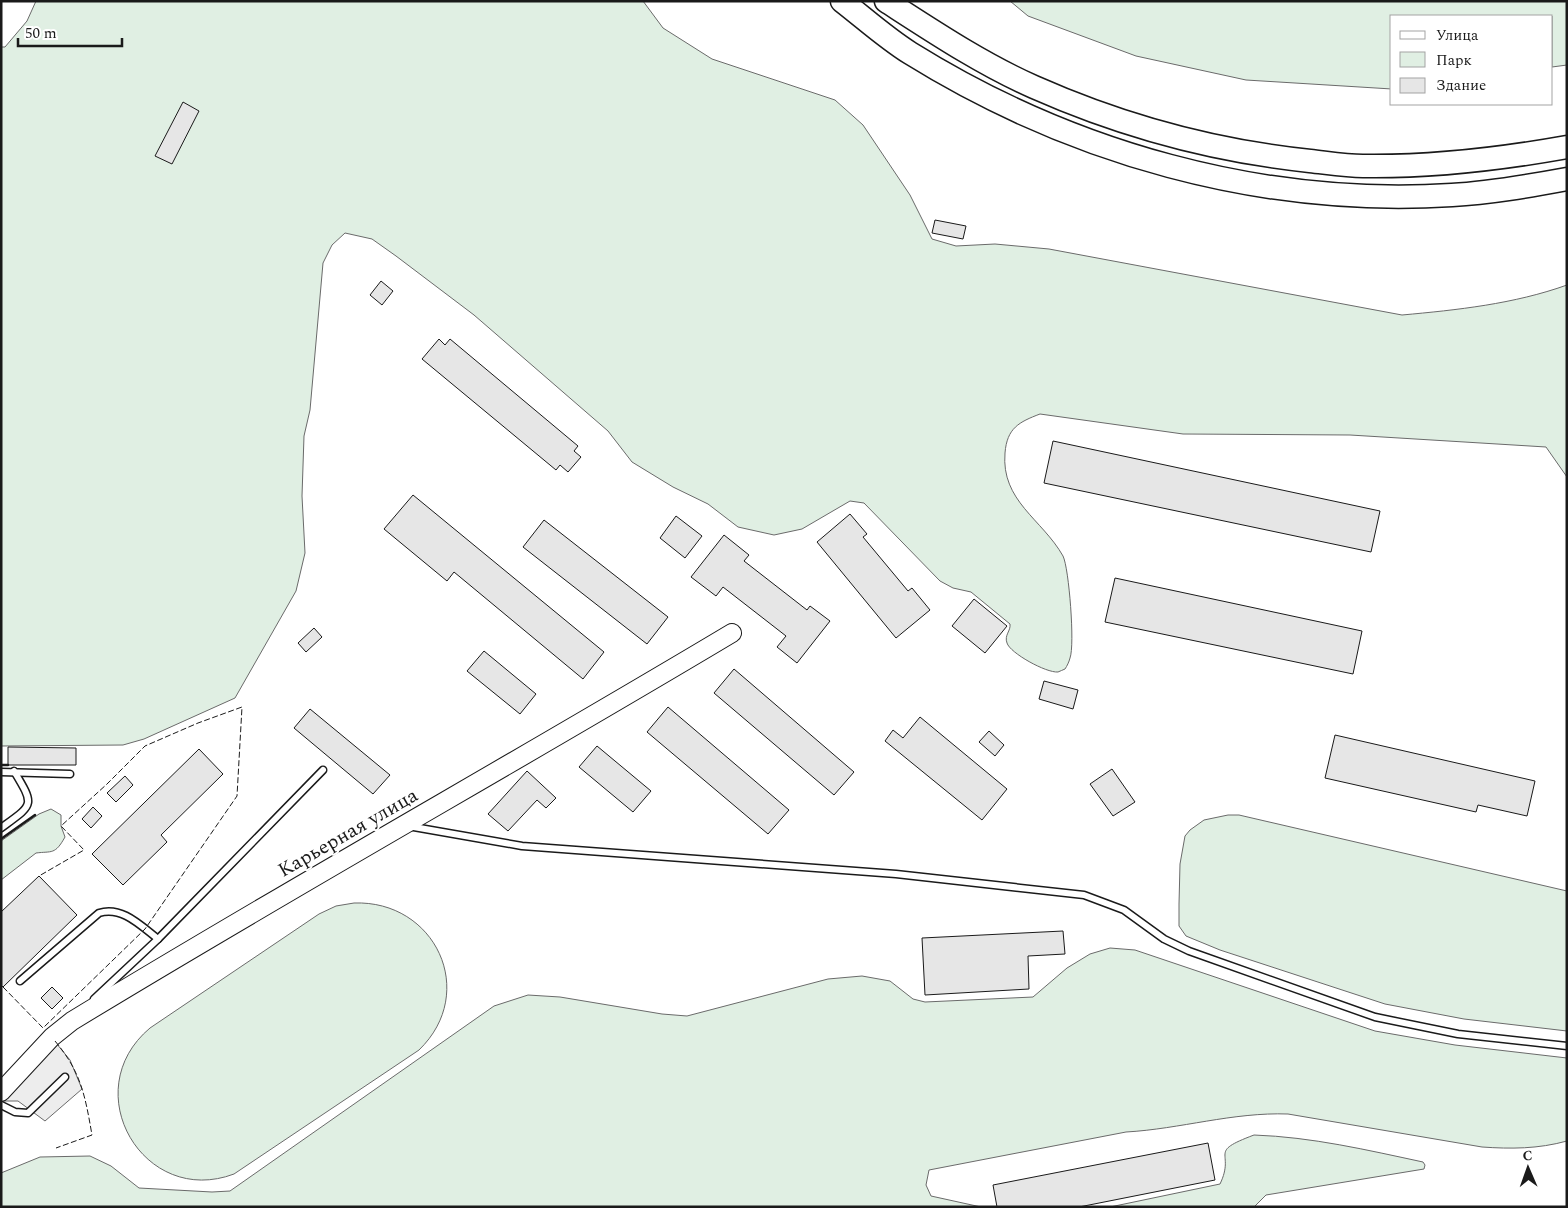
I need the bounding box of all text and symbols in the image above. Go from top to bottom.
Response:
scale bar [18,15,121,47]
legend [1390,15,1553,105]
text: 50 m [25,22,57,45]
text: Улица [1436,24,1479,47]
text: Парк [1436,49,1472,72]
text: Здание [1436,74,1486,97]
street label: Карьерная улица [272,781,424,885]
north arrow [1503,1143,1553,1193]
text: С [1522,1145,1533,1166]

